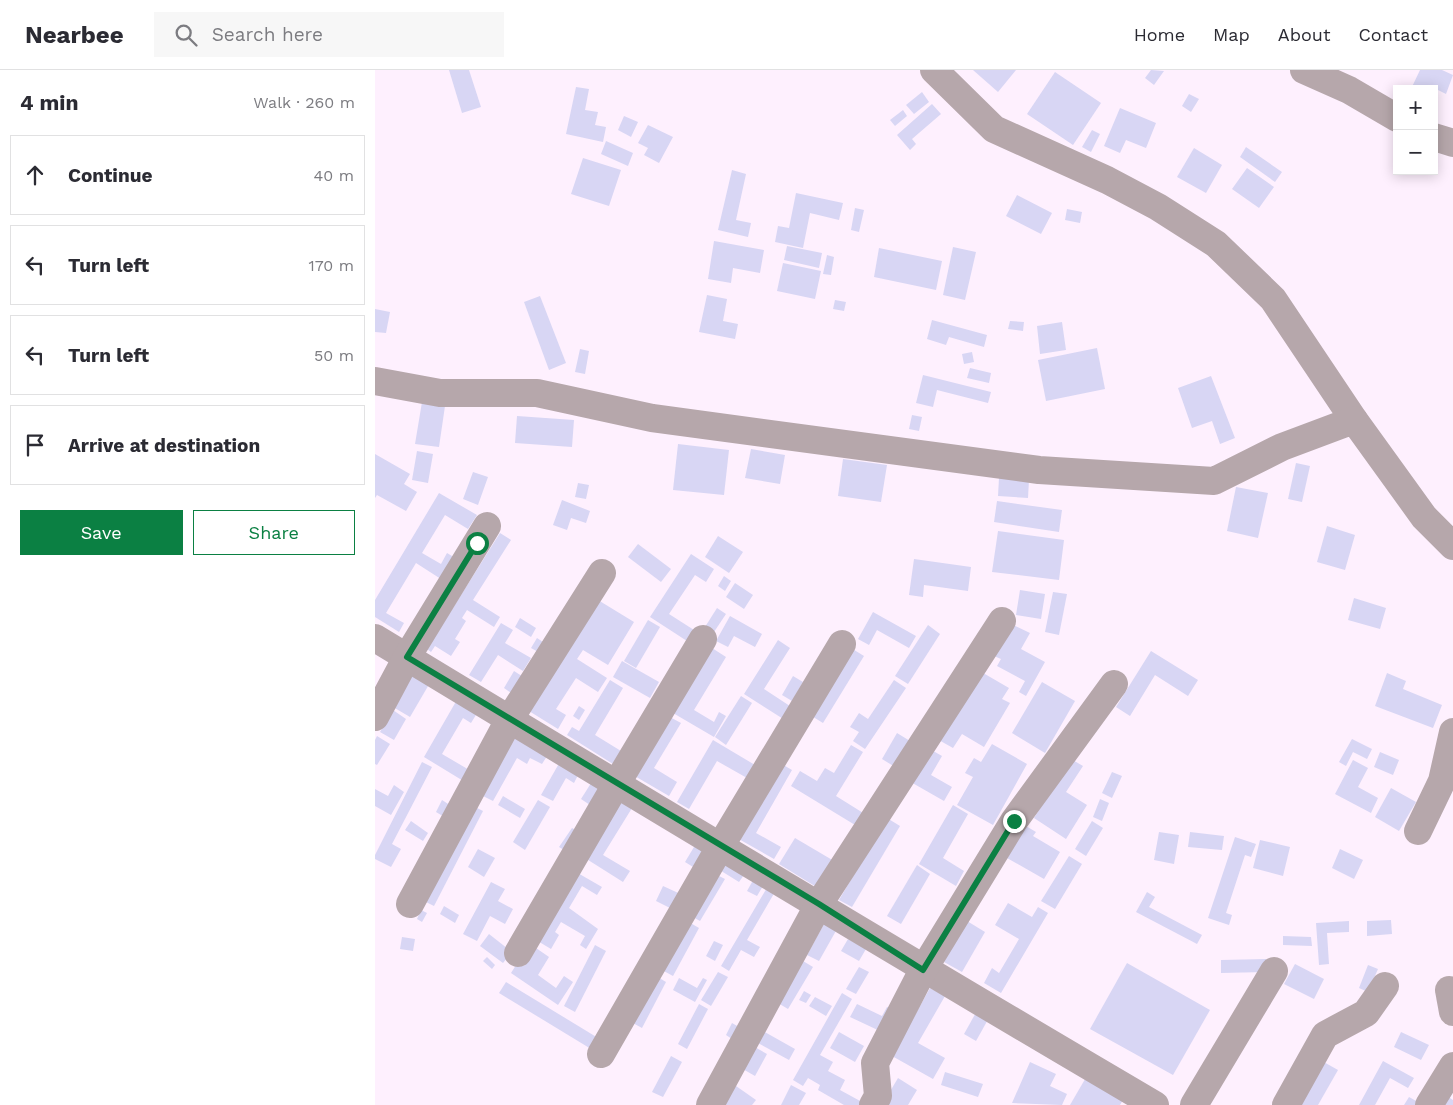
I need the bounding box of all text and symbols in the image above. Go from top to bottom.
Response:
search box [154,12,504,57]
text: Nearbee [25,21,124,49]
icon: search [172,21,200,49]
text: Search here [212,23,323,46]
text: Home [1134,24,1185,45]
text: Map [1213,24,1250,45]
text: About [1278,24,1330,45]
text: Contact [1358,24,1428,45]
map controls [1393,85,1438,175]
button: + [1393,85,1438,130]
text: 4 min [20,90,78,115]
text: Walk · 260 m [253,93,355,112]
button: − [1393,130,1438,175]
icon: ahead [21,161,49,189]
text: Continue [68,164,152,187]
text: 40 m [314,166,354,185]
icon: left [21,251,49,279]
text: Turn left [68,254,149,277]
text: 170 m [308,256,354,275]
icon: left [21,341,49,369]
text: Turn left [68,344,149,367]
text: 50 m [314,346,354,365]
icon: arrive [21,431,49,459]
text: Arrive at destination [68,434,260,457]
button: Save [20,510,183,555]
button: Share [193,510,355,555]
route start [466,532,489,555]
route end [1003,810,1026,833]

